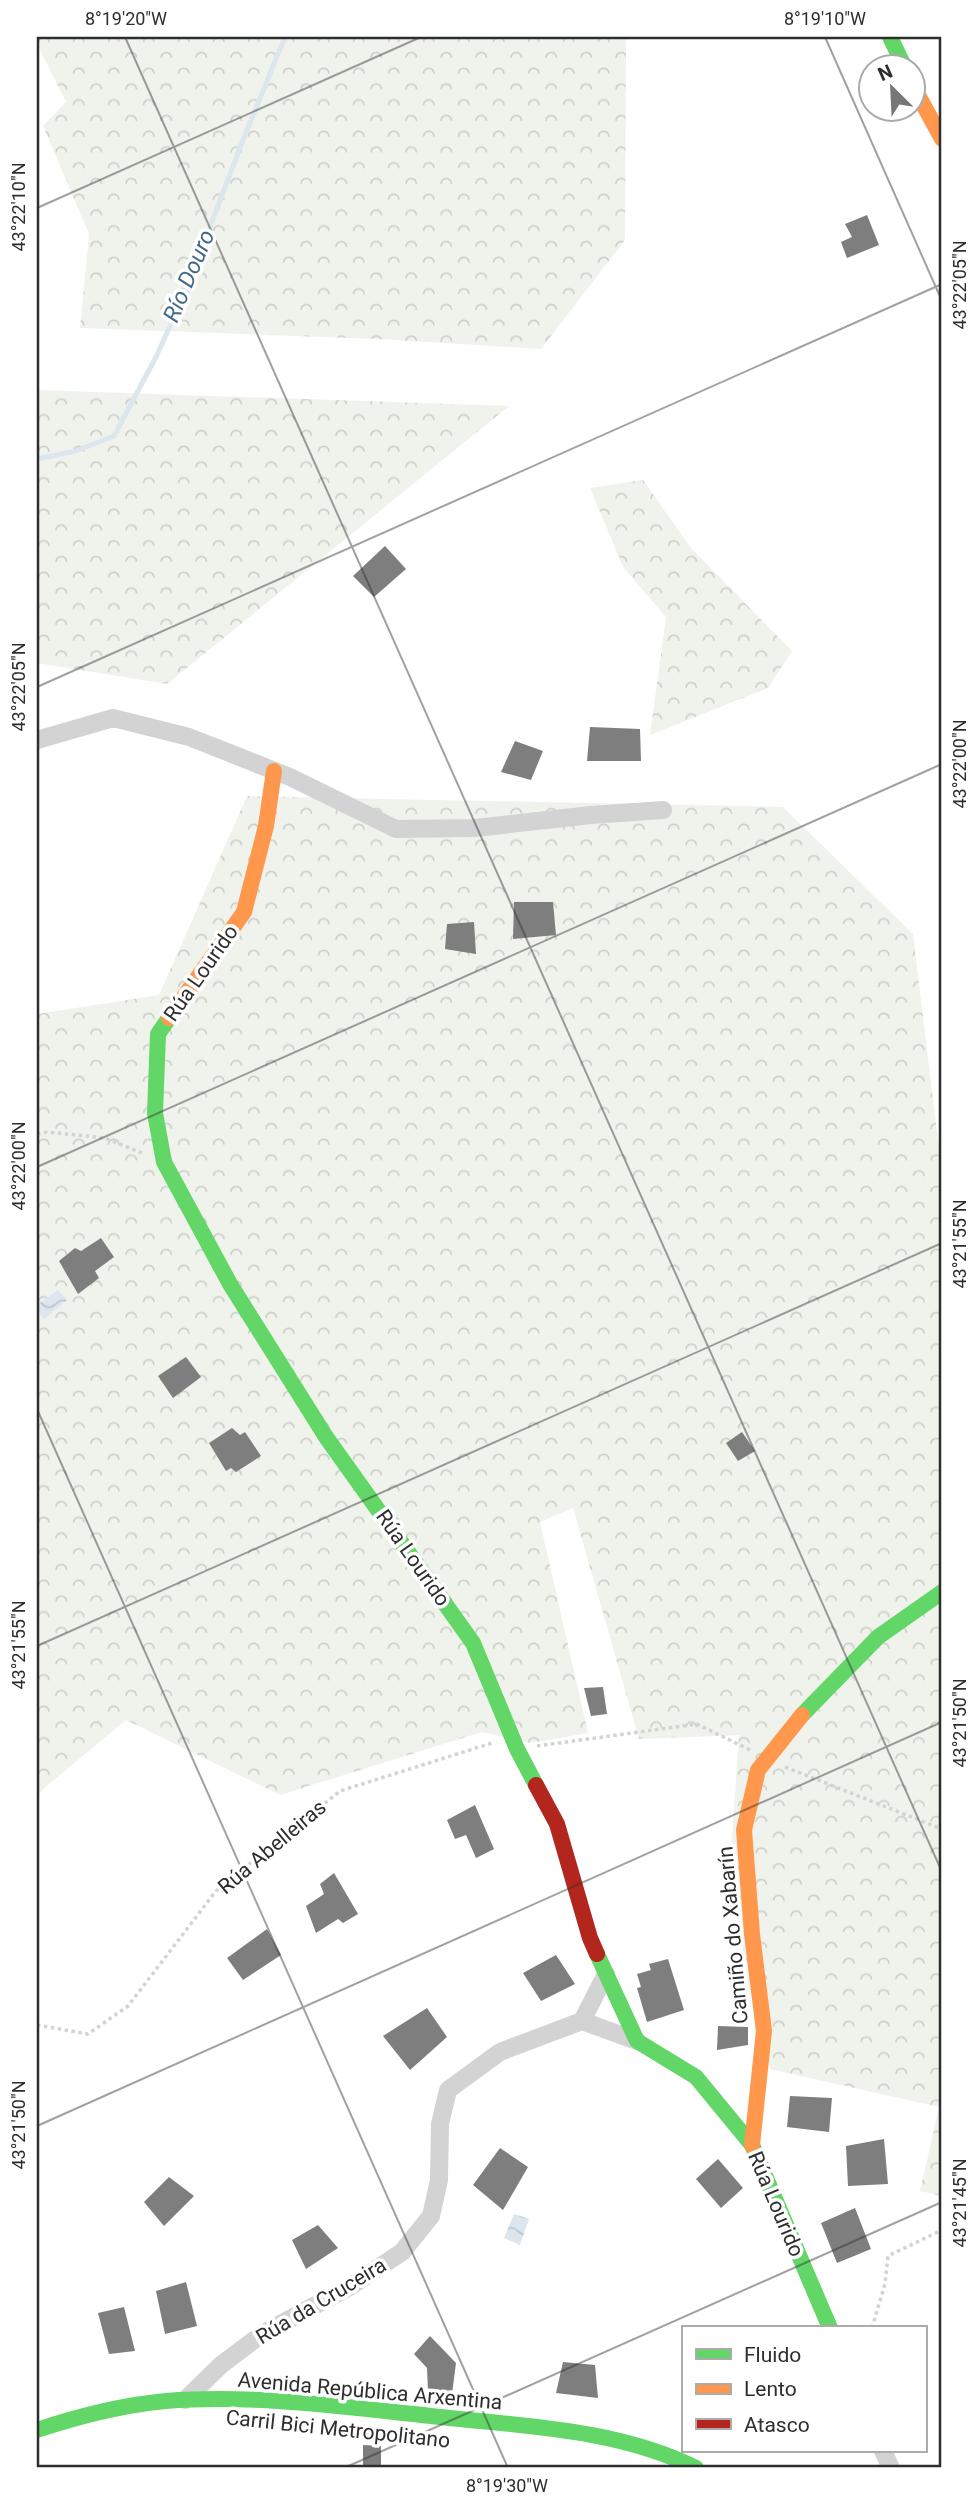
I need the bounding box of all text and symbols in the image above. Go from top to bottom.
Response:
text: 8°19'20"W [85,8,167,29]
text: 8°19'10"W [784,8,866,29]
north arrow [856,52,926,122]
text: N [874,60,896,86]
text: 43°22'10"N [8,162,29,252]
water label: Río Douro [158,226,220,326]
text: 43°22'05"N [949,240,970,330]
text: 43°22'05"N [8,642,29,732]
text: 43°22'00"N [949,719,970,809]
street label: Rúa Lourido [159,920,243,1026]
text: 43°22'00"N [8,1121,29,1211]
text: 43°21'55"N [949,1199,970,1289]
street label: Rúa Lourido [371,1505,455,1611]
text: 43°21'55"N [8,1600,29,1690]
text: 43°21'50"N [949,1678,970,1768]
street label: Rúa Abelleiras [213,1795,331,1899]
street label: Camiño do Xabarín [713,1845,753,2025]
text: 43°21'50"N [8,2080,29,2170]
street label: Rúa Lourido [743,2148,809,2260]
text: 43°21'45"N [949,2158,970,2248]
street label: Rúa da Cruceira [252,2253,390,2349]
legend [682,2326,926,2452]
text: Fluido [744,2343,801,2367]
street label: Avenida República Arxentina [237,2367,503,2415]
text: Lento [744,2377,797,2401]
street label: Carril Bici Metropolitano [225,2405,451,2453]
text: Atasco [744,2413,810,2437]
text: 8°19'30"W [466,2475,548,2496]

